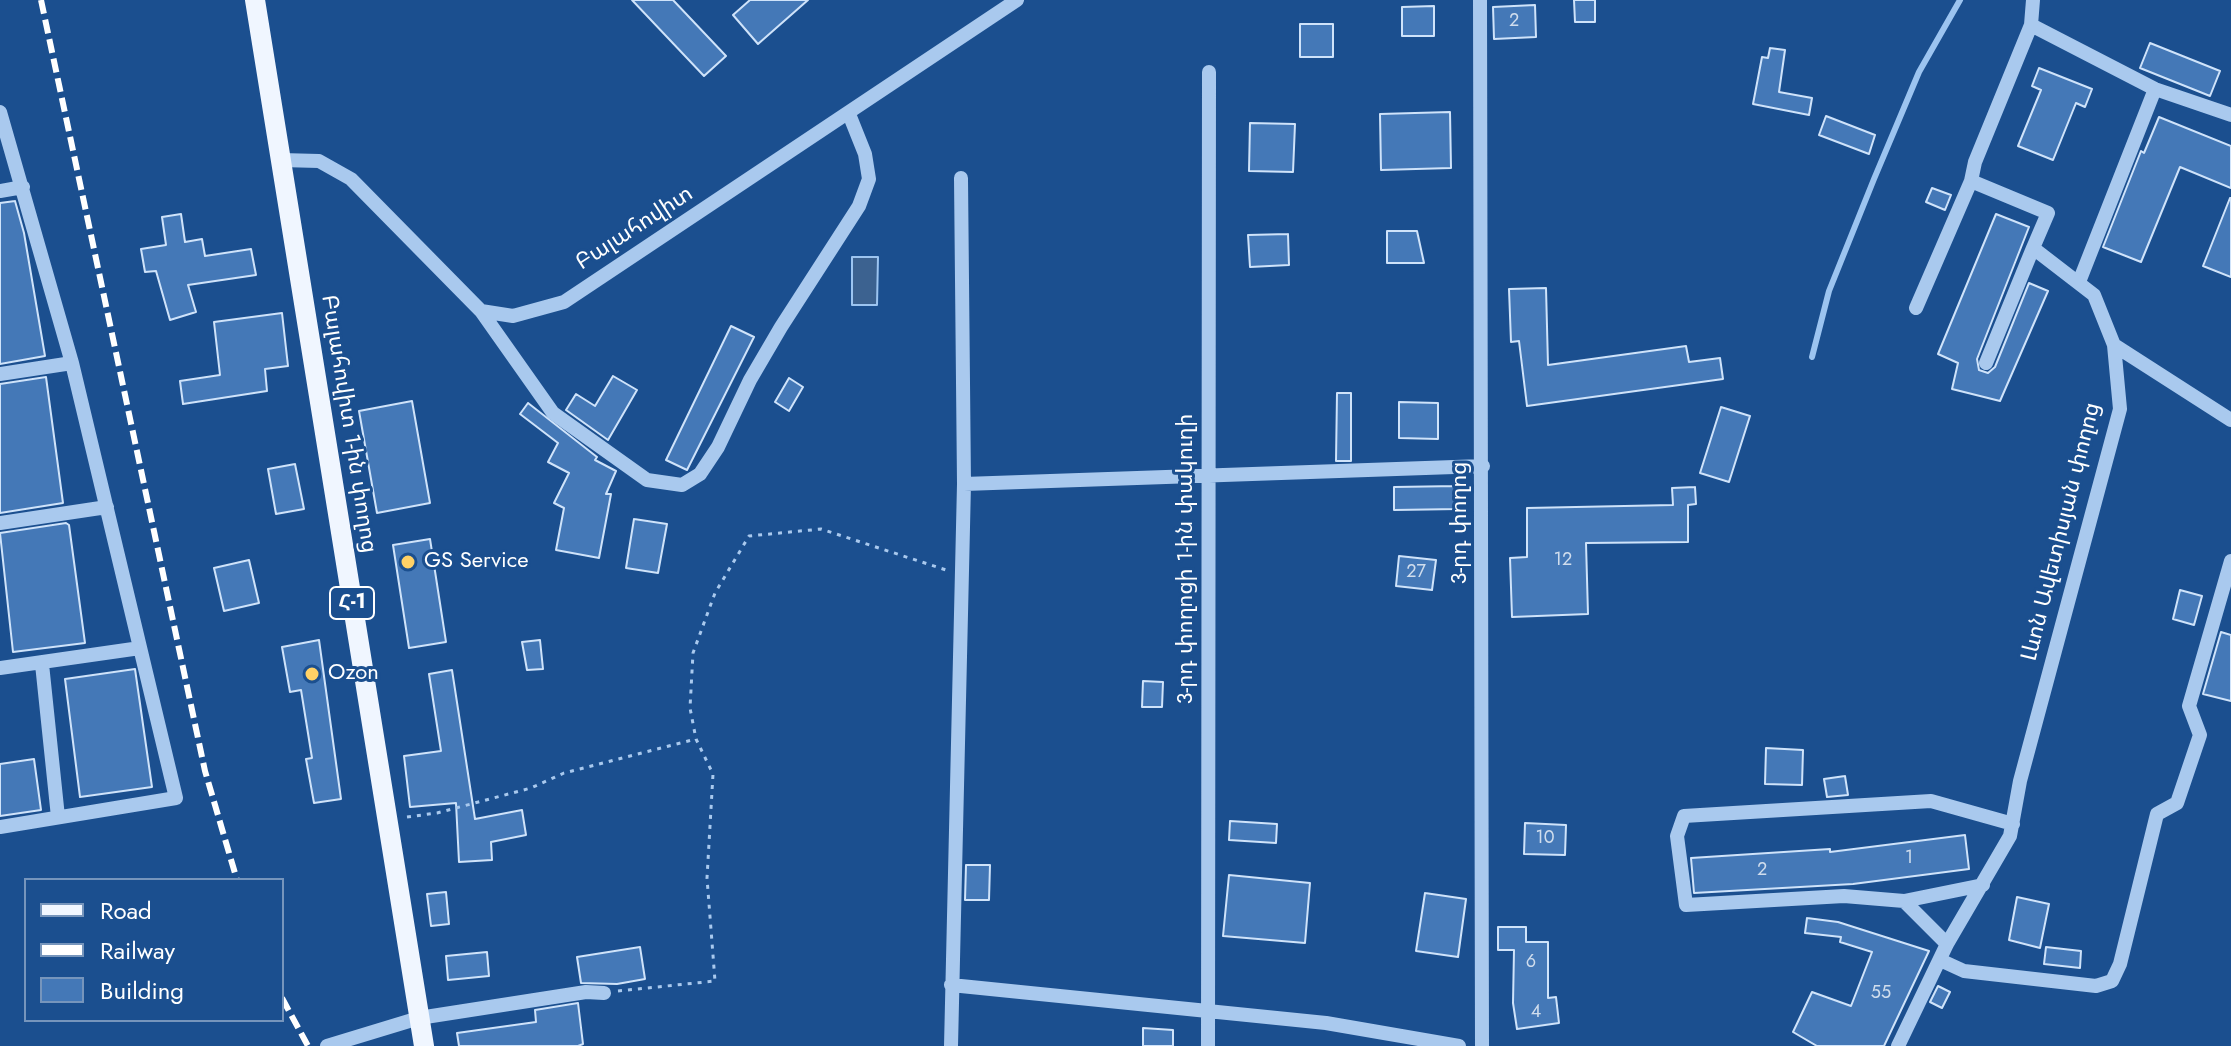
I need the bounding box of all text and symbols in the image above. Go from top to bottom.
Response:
house number: 2 [1509,11,1519,33]
street label: Բալահովիտ [571,181,699,277]
street label: Բալահովիտ 1-ին փողոց [315,293,381,555]
street label: Լևոն Ավետիսյան փողոց [2017,400,2107,664]
street label: 3-րդ փողոցի 1-ին փակուղի [1174,414,1200,704]
street label: 3-րդ փողոց [1448,461,1474,585]
place label: GS Service [424,549,529,575]
house number: 12 [1554,550,1572,572]
marker: GS Service [399,553,417,571]
house number: 27 [1406,562,1426,584]
road number: Հ-1 [330,587,374,619]
place label: Ozon [328,661,379,687]
marker: Ozon [303,665,321,683]
house number: 10 [1536,828,1554,850]
house number: 1 [1905,848,1913,870]
house number: 2 [1757,860,1767,882]
legend [24,878,284,1022]
text: Road [100,893,152,928]
text: Railway [100,933,175,968]
house number: 6 [1526,952,1536,974]
text: Building [100,973,184,1008]
house number: 55 [1871,983,1891,1005]
house number: 4 [1531,1002,1541,1024]

